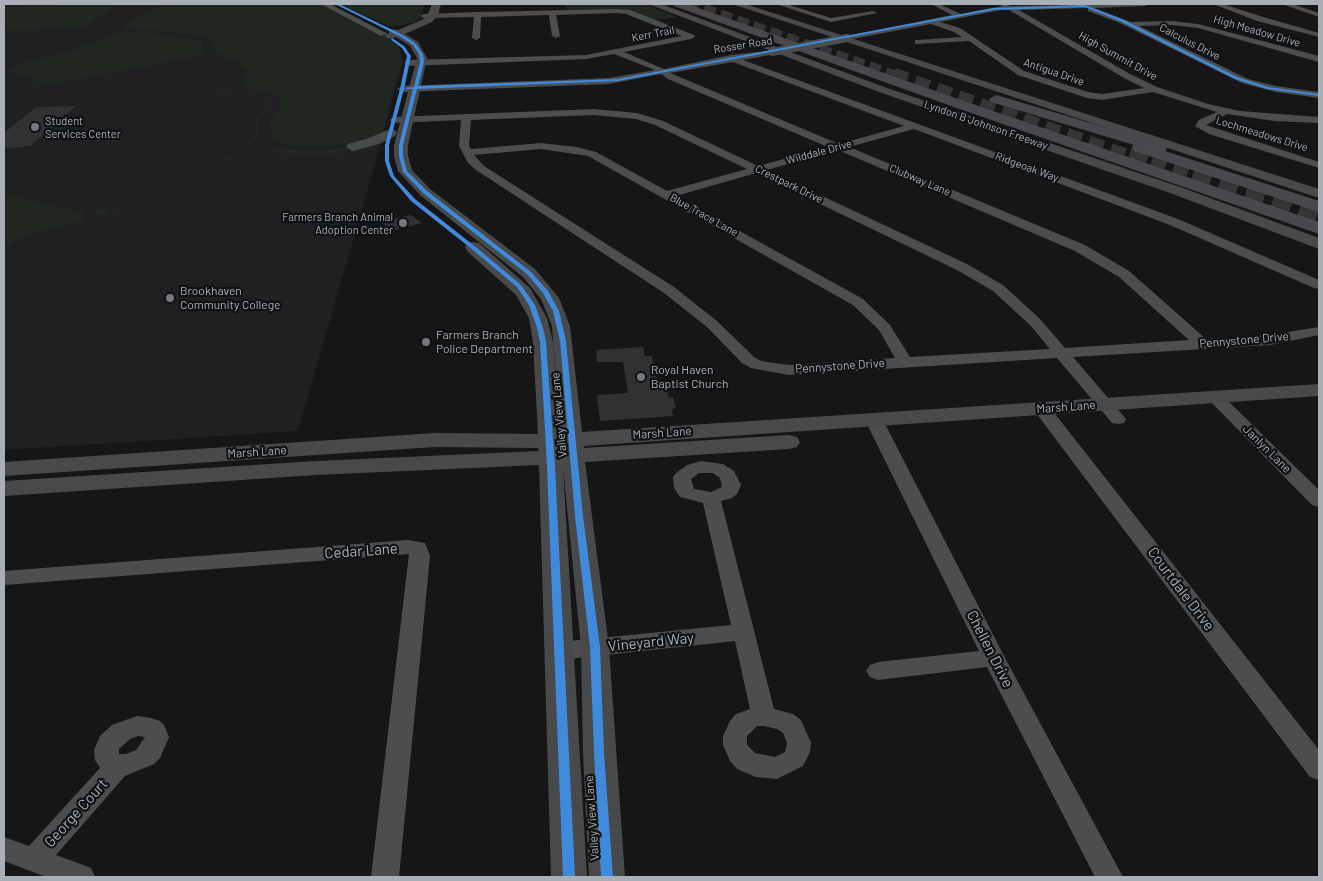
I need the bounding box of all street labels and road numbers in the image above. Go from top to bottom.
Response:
street label: High Meadow Drive [1212,12,1302,50]
street label: Calculus Drive [1157,21,1223,63]
street label: Kerr Trail [631,23,675,45]
street label: High Summit Drive [1076,29,1160,83]
street label: Rosser Road [713,34,773,56]
street label: Antigua Drive [1022,55,1086,89]
street label: Lyndon B Johnson Freeway [922,98,1050,152]
street label: Lochmeadows Drive [1214,114,1310,154]
street label: Wilddale Drive [785,137,853,167]
street label: Ridgeoak Way [994,149,1060,185]
street label: Clubway Lane [887,161,953,199]
street label: Crestpark Drive [753,162,825,206]
street label: Blue Trace Lane [668,191,740,239]
street label: Pennystone Drive [1199,329,1289,351]
street label: Pennystone Drive [795,356,885,376]
street label: Valley View Lane [548,372,570,458]
street label: Marsh Lane [1036,398,1096,416]
street label: Janlyn Lane [1240,422,1294,476]
street label: Marsh Lane [632,424,692,442]
street label: Marsh Lane [227,443,287,461]
street label: Cedar Lane [324,539,398,563]
street label: Courtdale Drive [1144,544,1218,634]
street label: Chellen Drive [963,607,1017,691]
street label: Vineyard Way [607,629,695,655]
street label: George Court [41,775,111,851]
street label: Valley View Lane [582,775,602,861]

